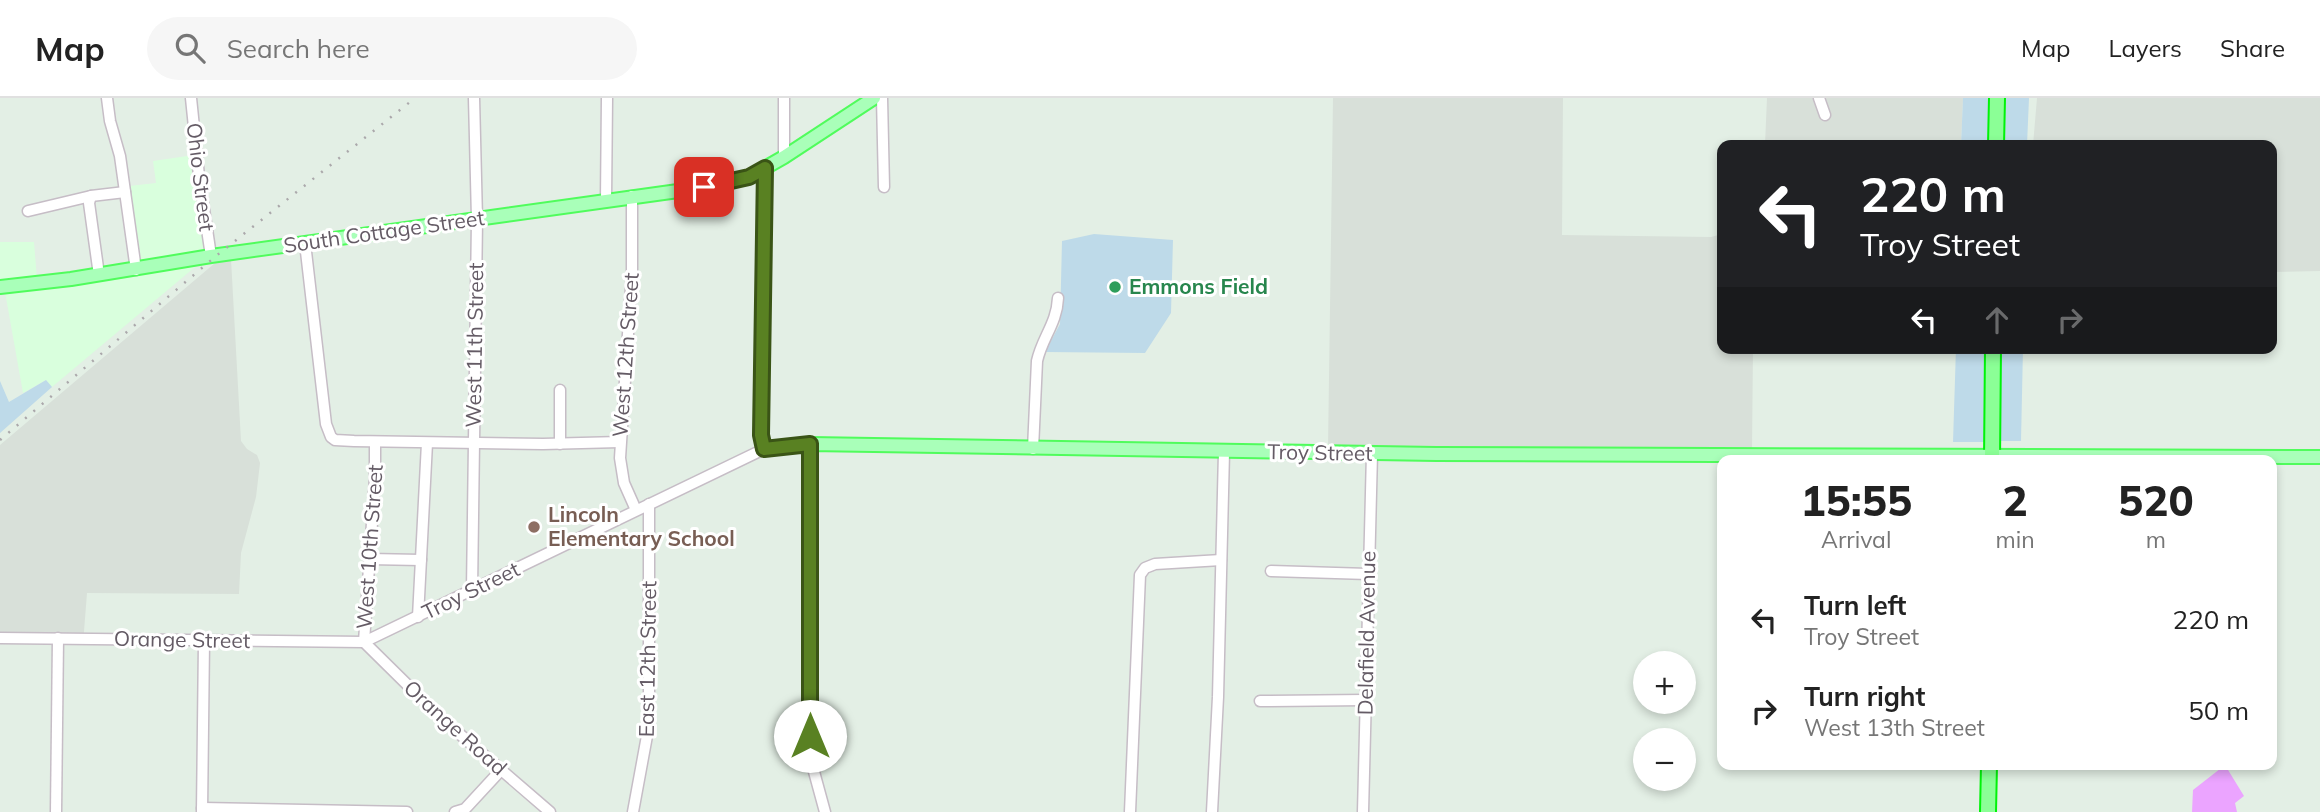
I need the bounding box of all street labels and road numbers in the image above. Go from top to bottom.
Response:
street label: Ohio Street [181,121,221,233]
street label: South Cottage Street [282,204,486,258]
street label: West 11th Street [460,262,488,428]
street label: West 12th Street [606,272,644,438]
street label: Troy Street [1267,438,1373,466]
street label: West 10th Street [350,464,388,630]
street label: Delafield Avenue [1352,551,1380,715]
street label: Troy Street [418,555,523,625]
street label: East 12th Street [633,581,661,737]
street label: Orange Street [114,625,250,653]
street label: Orange Road [399,674,513,780]

